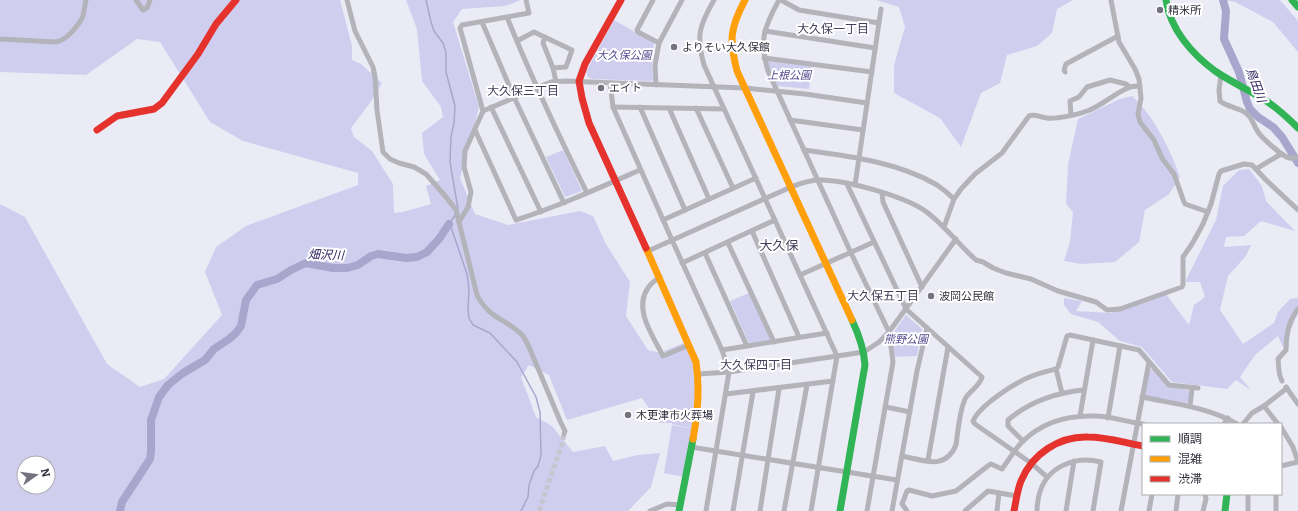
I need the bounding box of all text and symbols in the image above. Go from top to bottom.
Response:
place label: 精米所 [1168,4,1202,17]
marker: 精米所 [1155,5,1165,15]
district label: 大久保一丁目 [797,22,869,36]
place label: よりそい大久保館 [682,41,770,54]
marker: よりそい大久保館 [669,42,679,52]
park label: 大久保公園 [597,49,653,62]
water label: 鳥田川 [1243,66,1269,106]
park label: 上根公園 [767,69,813,82]
place label: エイト [609,82,642,95]
marker: エイト [596,83,606,93]
district label: 大久保三丁目 [487,84,559,98]
district label: 大久保 [759,238,799,253]
water label: 畑沢川 [308,247,346,263]
district label: 大久保五丁目 [847,289,919,303]
place label: 波岡公民館 [939,290,994,303]
marker: 波岡公民館 [926,291,936,301]
park label: 熊野公園 [884,333,930,346]
district label: 大久保四丁目 [720,358,792,372]
place label: 木更津市火葬場 [636,409,713,422]
marker: 木更津市火葬場 [623,410,633,420]
legend [1142,423,1282,495]
text: 順調 [1178,432,1202,446]
text: 混雑 [1178,452,1202,466]
north arrow [16,455,56,495]
text: N [38,467,53,479]
text: 渋滞 [1178,472,1202,486]

